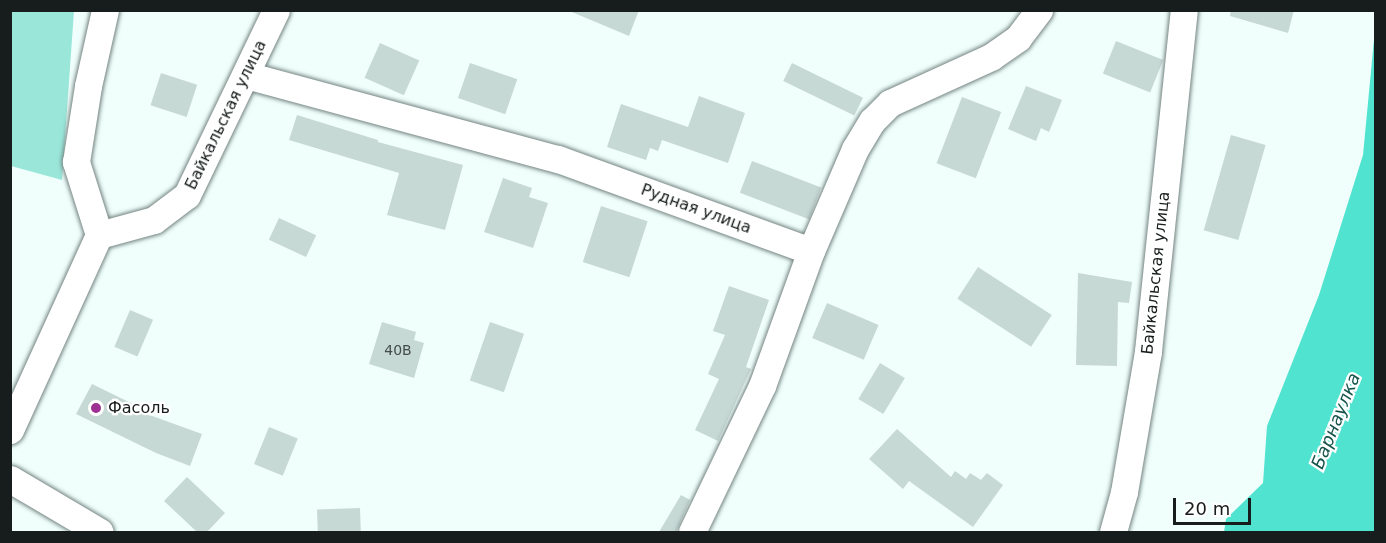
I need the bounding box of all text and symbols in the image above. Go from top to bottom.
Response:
street label: Байкальская улица [181,37,271,193]
street label: Рудная улица [638,180,754,238]
street label: Байкальская улица [1138,190,1174,356]
house number: 40В [384,342,412,358]
water label: Барнаулка [1307,370,1365,472]
place label: Фасоль [108,398,170,418]
marker: Фасоль [89,401,103,415]
scale bar [1176,486,1254,524]
text: 20 m [1184,498,1230,519]

